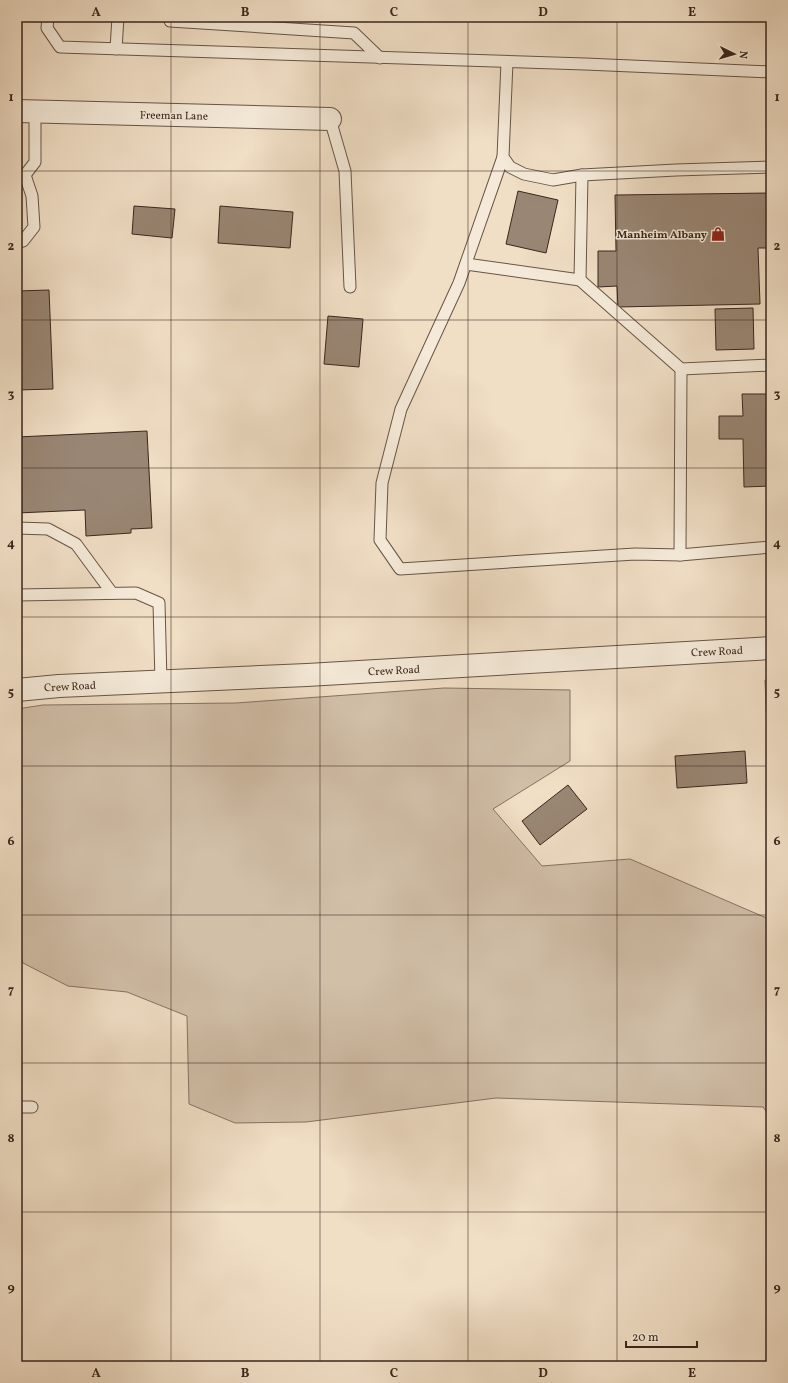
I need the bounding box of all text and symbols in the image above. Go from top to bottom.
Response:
text: A [91,4,101,22]
text: B [241,4,250,22]
text: C [390,4,398,22]
text: D [538,4,548,22]
text: E [688,4,696,22]
north arrow [714,34,754,74]
text: N [735,50,750,59]
text: 1 [8,89,14,107]
text: 1 [774,89,780,107]
street label: Freeman Lane [140,108,208,125]
shop icon: Manheim Albany [710,226,726,242]
place label: Manheim Albany [617,228,708,243]
text: 2 [8,238,15,256]
text: 2 [774,238,781,256]
text: 3 [8,386,15,404]
text: 3 [774,386,781,404]
text: 4 [7,535,15,553]
text: 4 [773,535,781,553]
street label: Crew Road [691,644,743,661]
street label: Crew Road [368,663,420,680]
street label: Crew Road [44,679,96,696]
text: 5 [8,684,14,702]
text: 5 [774,684,780,702]
text: 6 [7,833,15,851]
text: 6 [773,833,781,851]
text: 7 [8,982,14,1000]
text: 7 [774,982,780,1000]
text: 8 [7,1130,15,1148]
text: 8 [773,1130,781,1148]
text: 9 [7,1279,15,1297]
text: 9 [773,1279,781,1297]
scale bar [626,1323,697,1349]
text: 20 m [632,1330,659,1346]
text: A [91,1365,101,1383]
text: B [241,1365,250,1383]
text: C [390,1365,398,1383]
text: D [538,1365,548,1383]
text: E [688,1365,696,1383]

